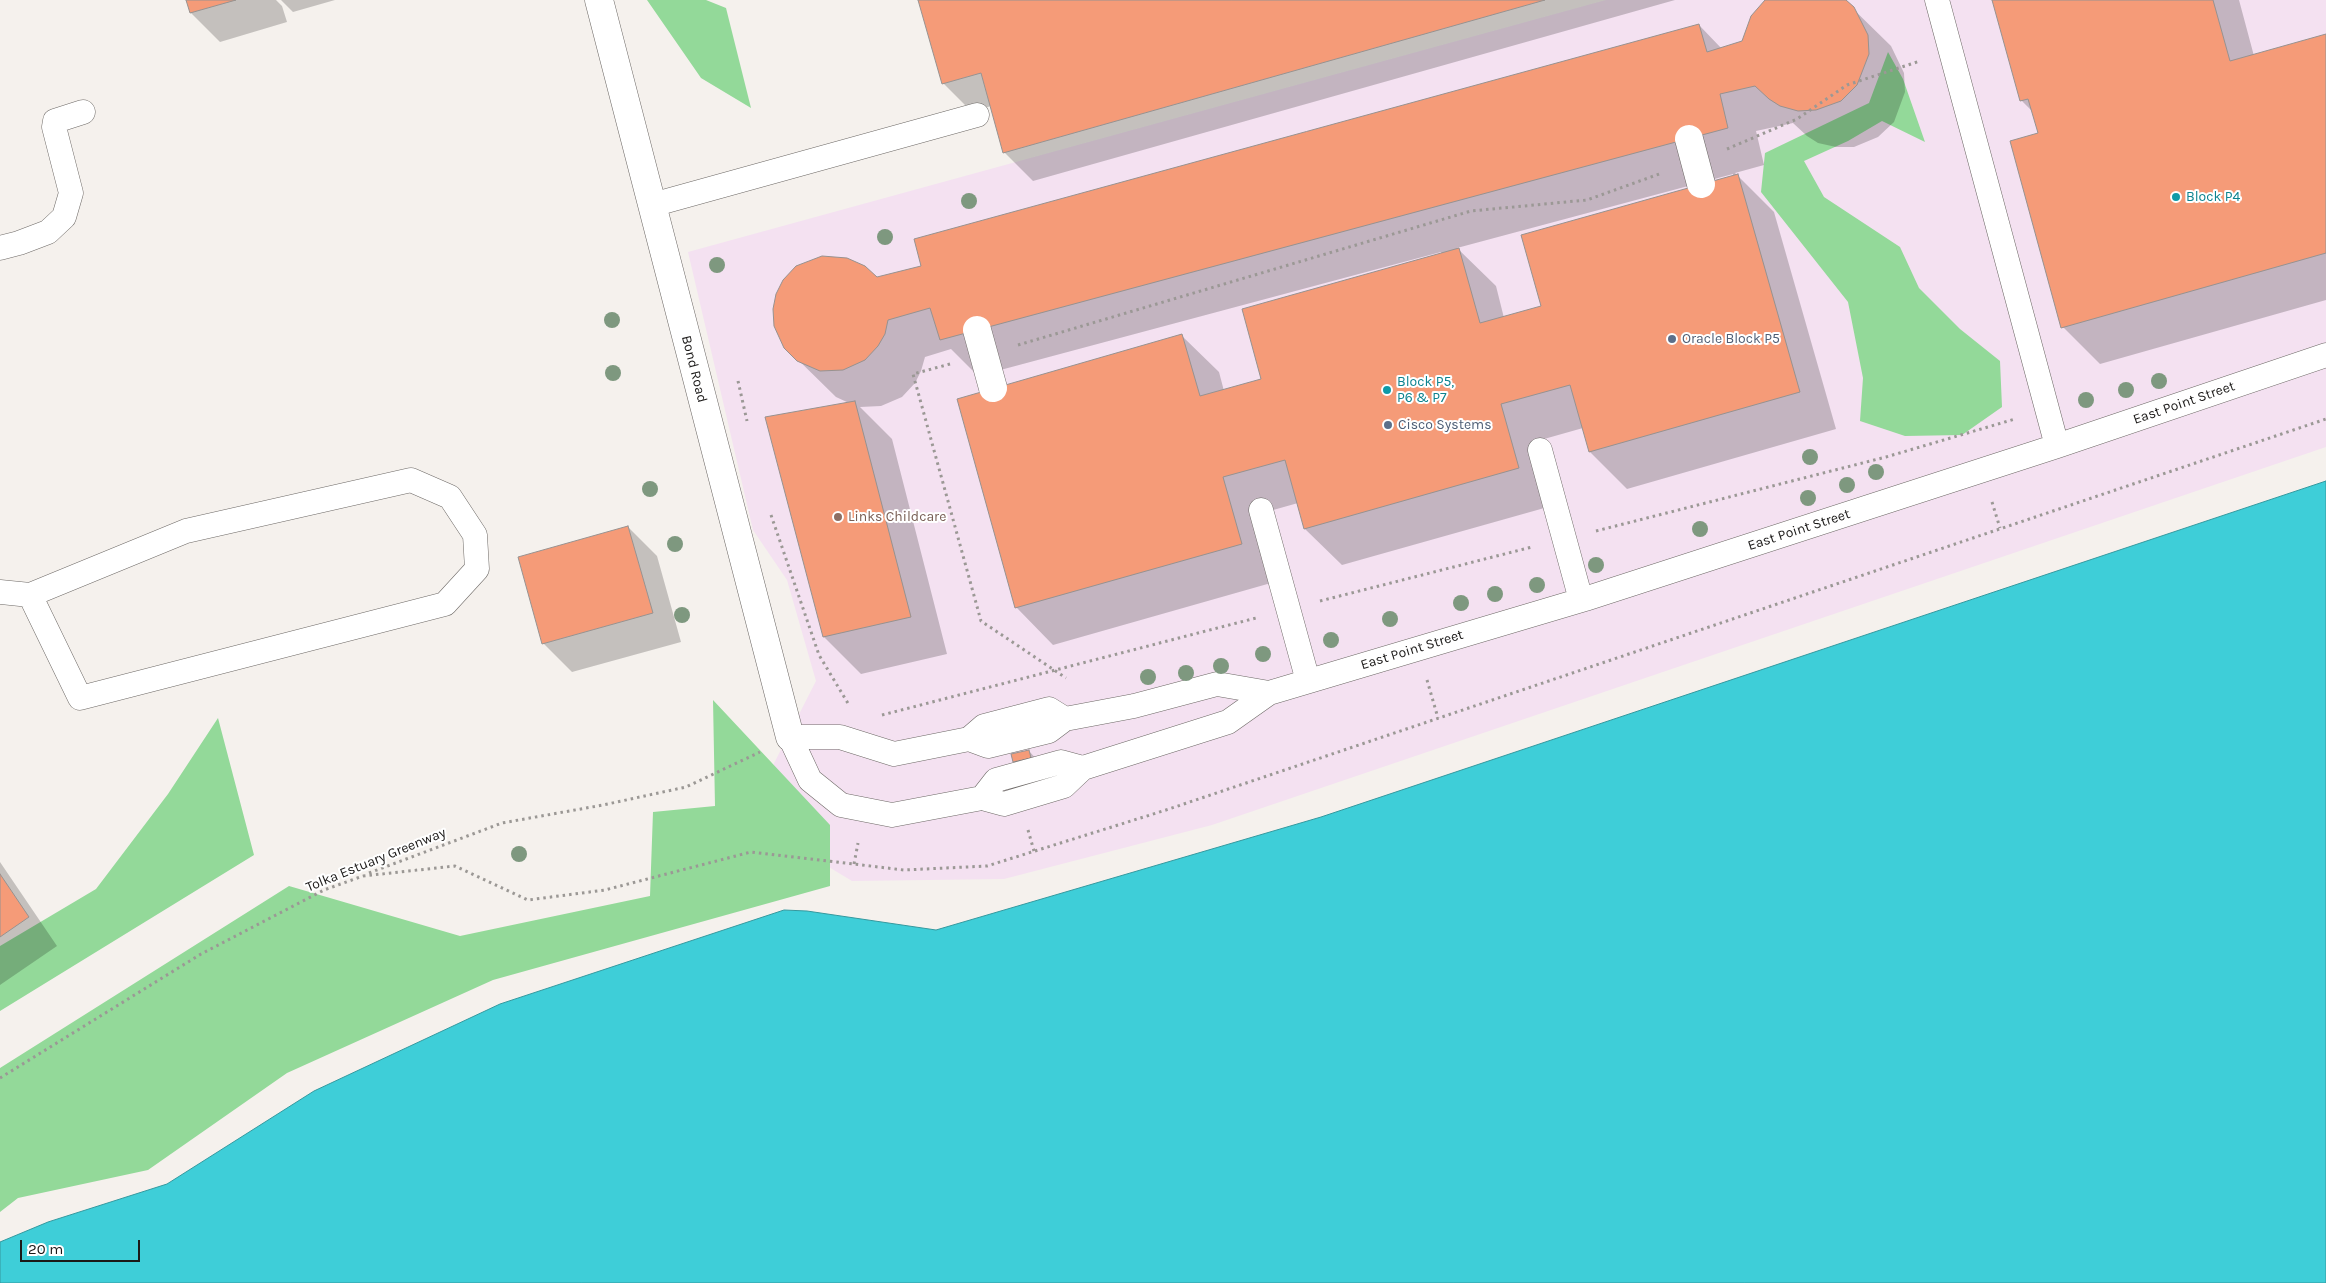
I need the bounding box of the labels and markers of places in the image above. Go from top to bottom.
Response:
place label: Block P4 [2186,189,2240,205]
marker: Block P4 [2170,191,2182,203]
place label: Oracle Block P5 [1682,331,1780,347]
marker: Oracle Block P5 [1666,333,1678,345]
place label: Block P5, P6 & P7 [1397,374,1454,407]
marker: Block P5, P6 & P7 [1381,384,1393,396]
place label: Cisco Systems [1398,417,1492,433]
marker: Cisco Systems [1382,419,1394,431]
place label: Links Childcare [848,509,946,525]
marker: Links Childcare [832,511,844,523]

